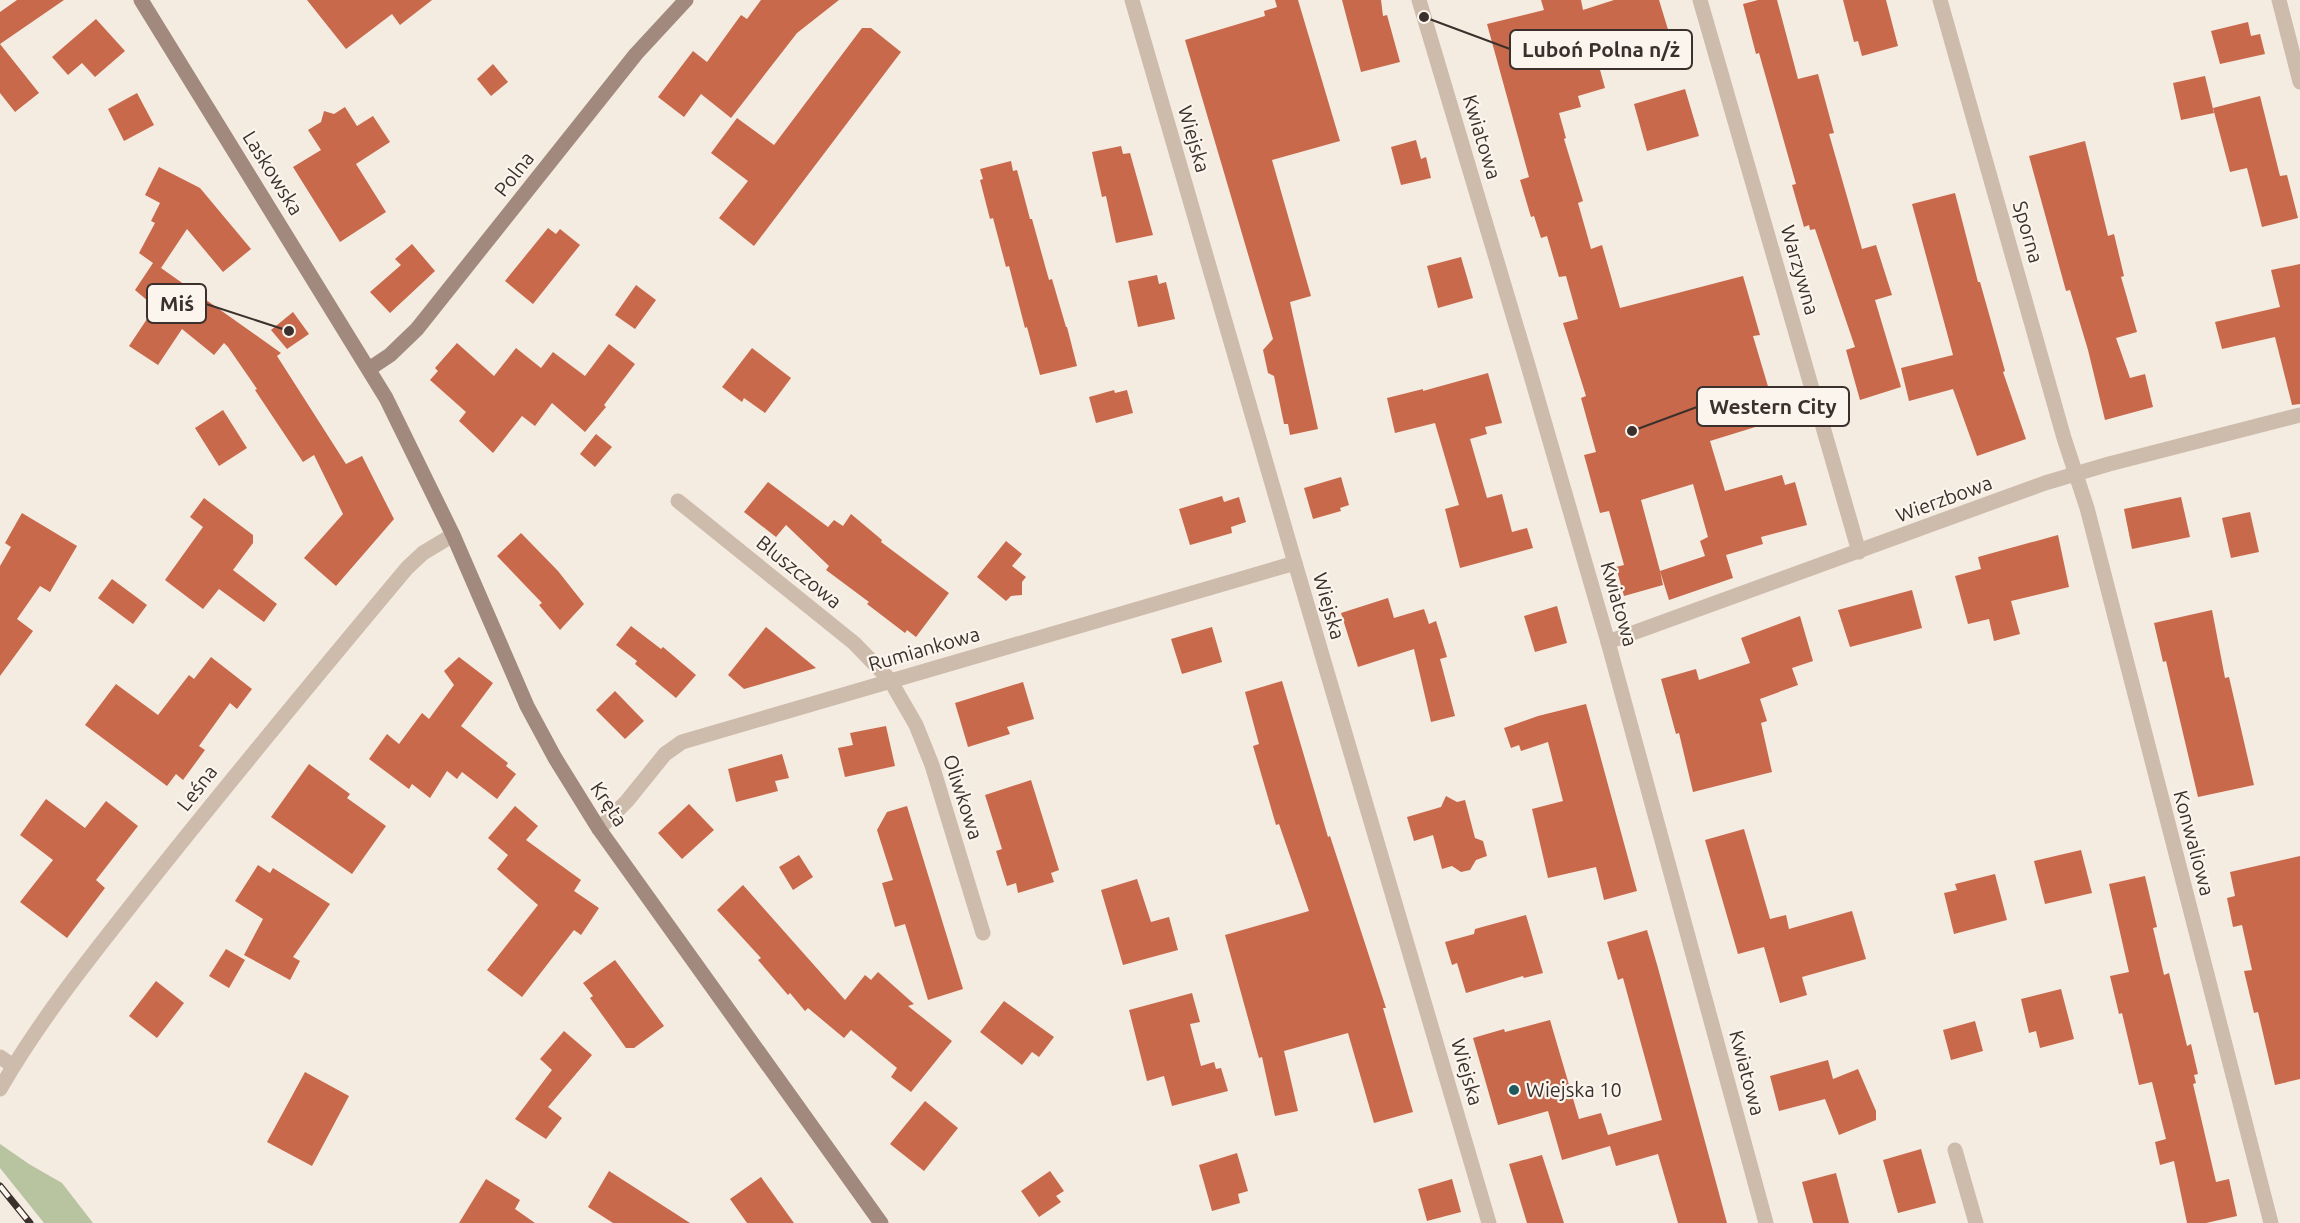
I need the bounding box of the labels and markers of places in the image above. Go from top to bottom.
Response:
callout: Luboń Polna n/ż [1510,30,1692,69]
callout: Miś [147,284,206,323]
callout: Western City [1697,387,1849,426]
place label: Wiejska 10 [1526,1078,1622,1101]
marker: Wiejska 10 [1507,1083,1521,1097]

